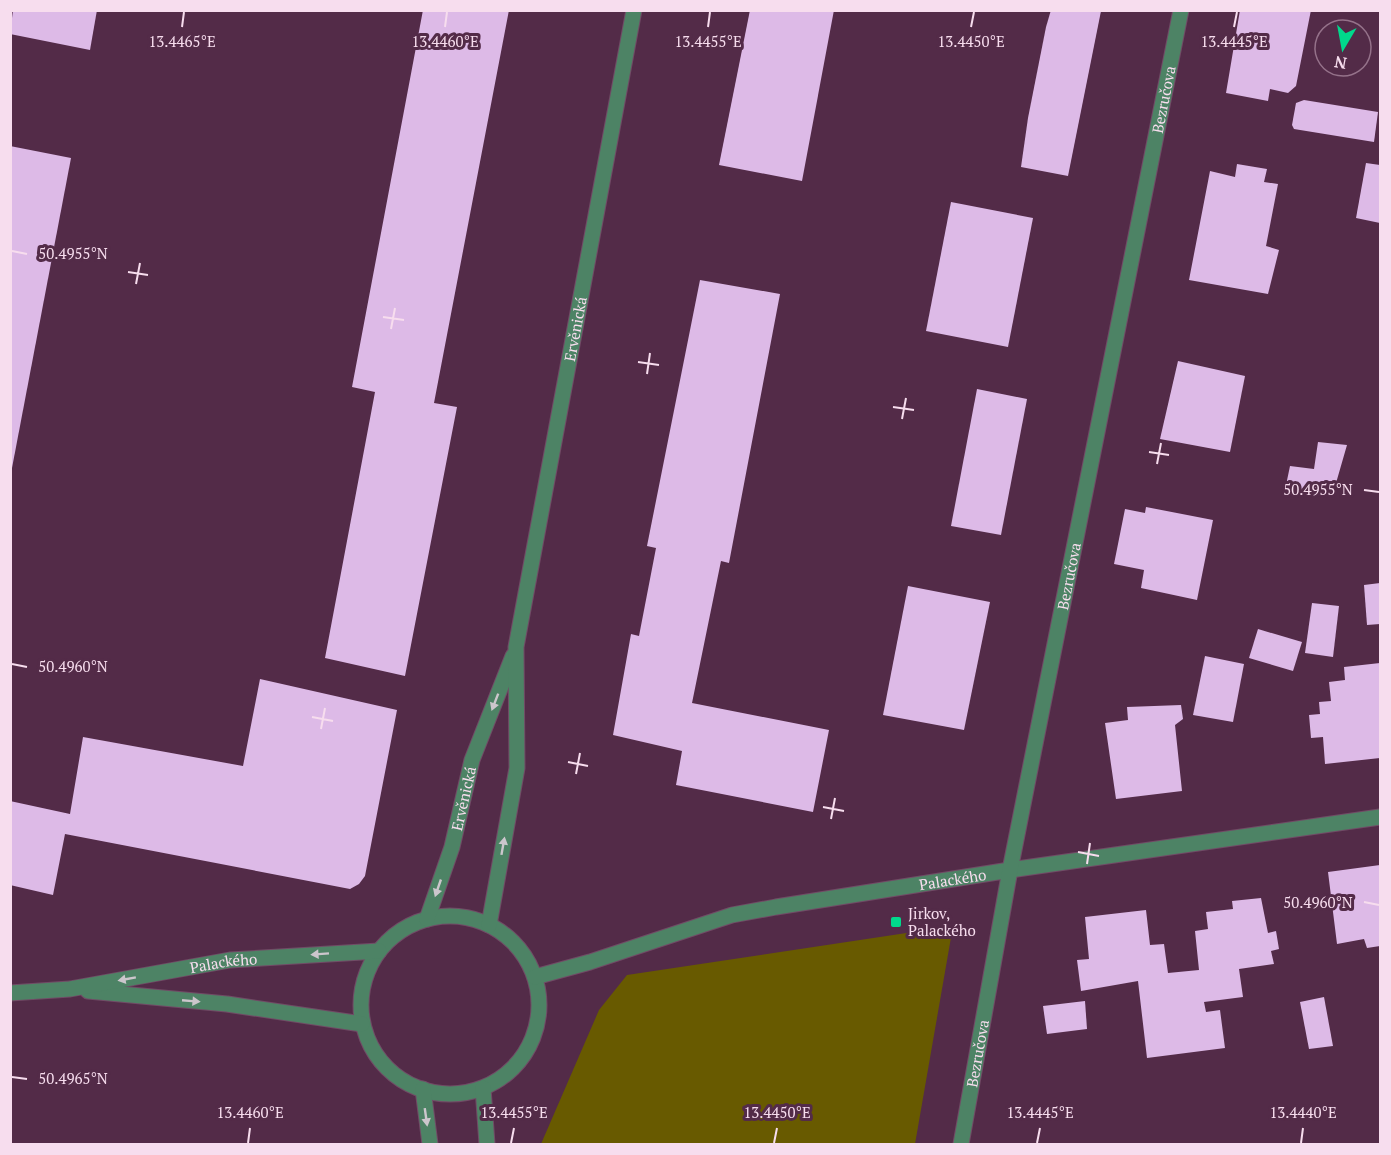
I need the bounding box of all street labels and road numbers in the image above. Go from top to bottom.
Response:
street label: Bezručova [1147,64,1180,135]
street label: Ervěnická [559,295,591,363]
street label: Bezručova [1052,540,1085,612]
street label: Ervěnická [446,764,480,833]
street label: Palackého [917,864,988,894]
street label: Palackého [188,948,258,977]
street label: Bezručova [961,1018,993,1089]

